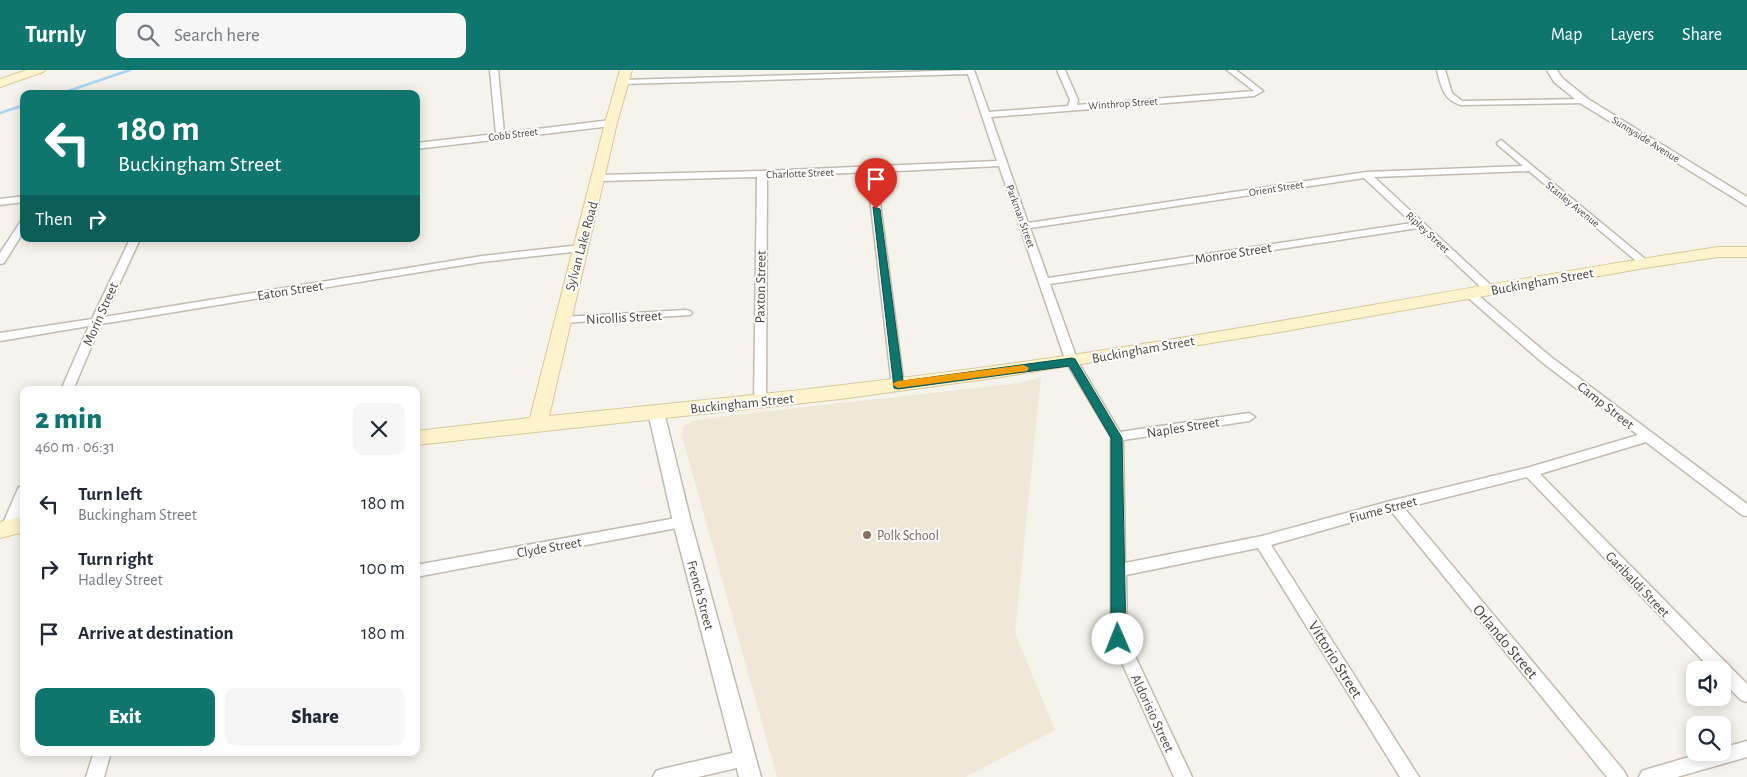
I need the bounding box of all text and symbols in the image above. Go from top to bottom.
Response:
search box [116,13,466,58]
icon: search [134,21,162,49]
text: Turnly [25,23,86,47]
text: Search here [174,26,260,45]
text: Map [1551,26,1582,44]
text: Layers [1610,26,1654,44]
text: Share [1682,26,1722,44]
street label: Winthrop Street [1088,96,1159,111]
icon: left [35,110,100,175]
text: 180 m [118,112,200,147]
street label: Sunnyside Avenue [1610,114,1682,165]
street label: Cobb Street [488,126,539,143]
text: Buckingham Street [118,153,281,175]
pin [855,158,897,209]
icon: arrive [862,165,890,193]
street label: Charlotte Street [766,167,835,180]
street label: Orient Street [1248,179,1305,198]
street label: Stanley Avenue [1544,179,1602,229]
street label: Parkman Street [1004,183,1037,250]
street label: Sylvan Lake Road [563,200,601,293]
icon: right [83,205,111,233]
text: Then [35,210,73,229]
street label: Ripley Street [1404,210,1452,255]
street label: Monroe Street [1194,241,1273,267]
street label: Paxton Street [753,250,769,324]
street label: Buckingham Street [1490,266,1595,298]
street label: Eaton Street [256,279,325,303]
street label: Morin Street [81,280,121,348]
street label: Nicollis Street [586,309,663,327]
street label: Buckingham Street [1091,334,1196,366]
street label: Camp Street [1575,380,1637,432]
street label: Buckingham Street [690,392,795,416]
button: close [353,403,405,455]
text: 2 min [35,404,102,434]
street label: Naples Street [1146,415,1221,441]
text: 460 m · 06:31 [35,439,115,455]
text: Turn left [78,485,142,504]
icon: left [35,490,63,518]
text: 180 m [361,494,405,513]
street label: Fiume Street [1348,494,1419,526]
text: Buckingham Street [78,507,197,523]
marker: Polk School [861,529,873,541]
place label: Polk School [877,529,939,543]
street label: Clyde Street [516,535,583,561]
street label: Garibaldi Street [1603,549,1672,621]
text: Turn right [78,550,153,569]
icon: right [35,555,63,583]
text: 100 m [360,559,405,578]
street label: French Street [684,559,716,632]
text: Hadley Street [78,572,163,588]
street label: Orlando Street [1470,602,1541,682]
position arrow [1091,612,1143,664]
street label: Vittorio Street [1305,618,1365,701]
icon: arrive [35,620,63,648]
text: Arrive at destination [78,624,234,643]
text: 180 m [361,624,405,643]
map controls [1686,661,1731,761]
button: sound [1686,661,1731,706]
street label: Aldorisio Street [1128,672,1176,755]
button: Exit [35,688,215,746]
button: Share [225,688,405,746]
button: search [1686,716,1731,761]

